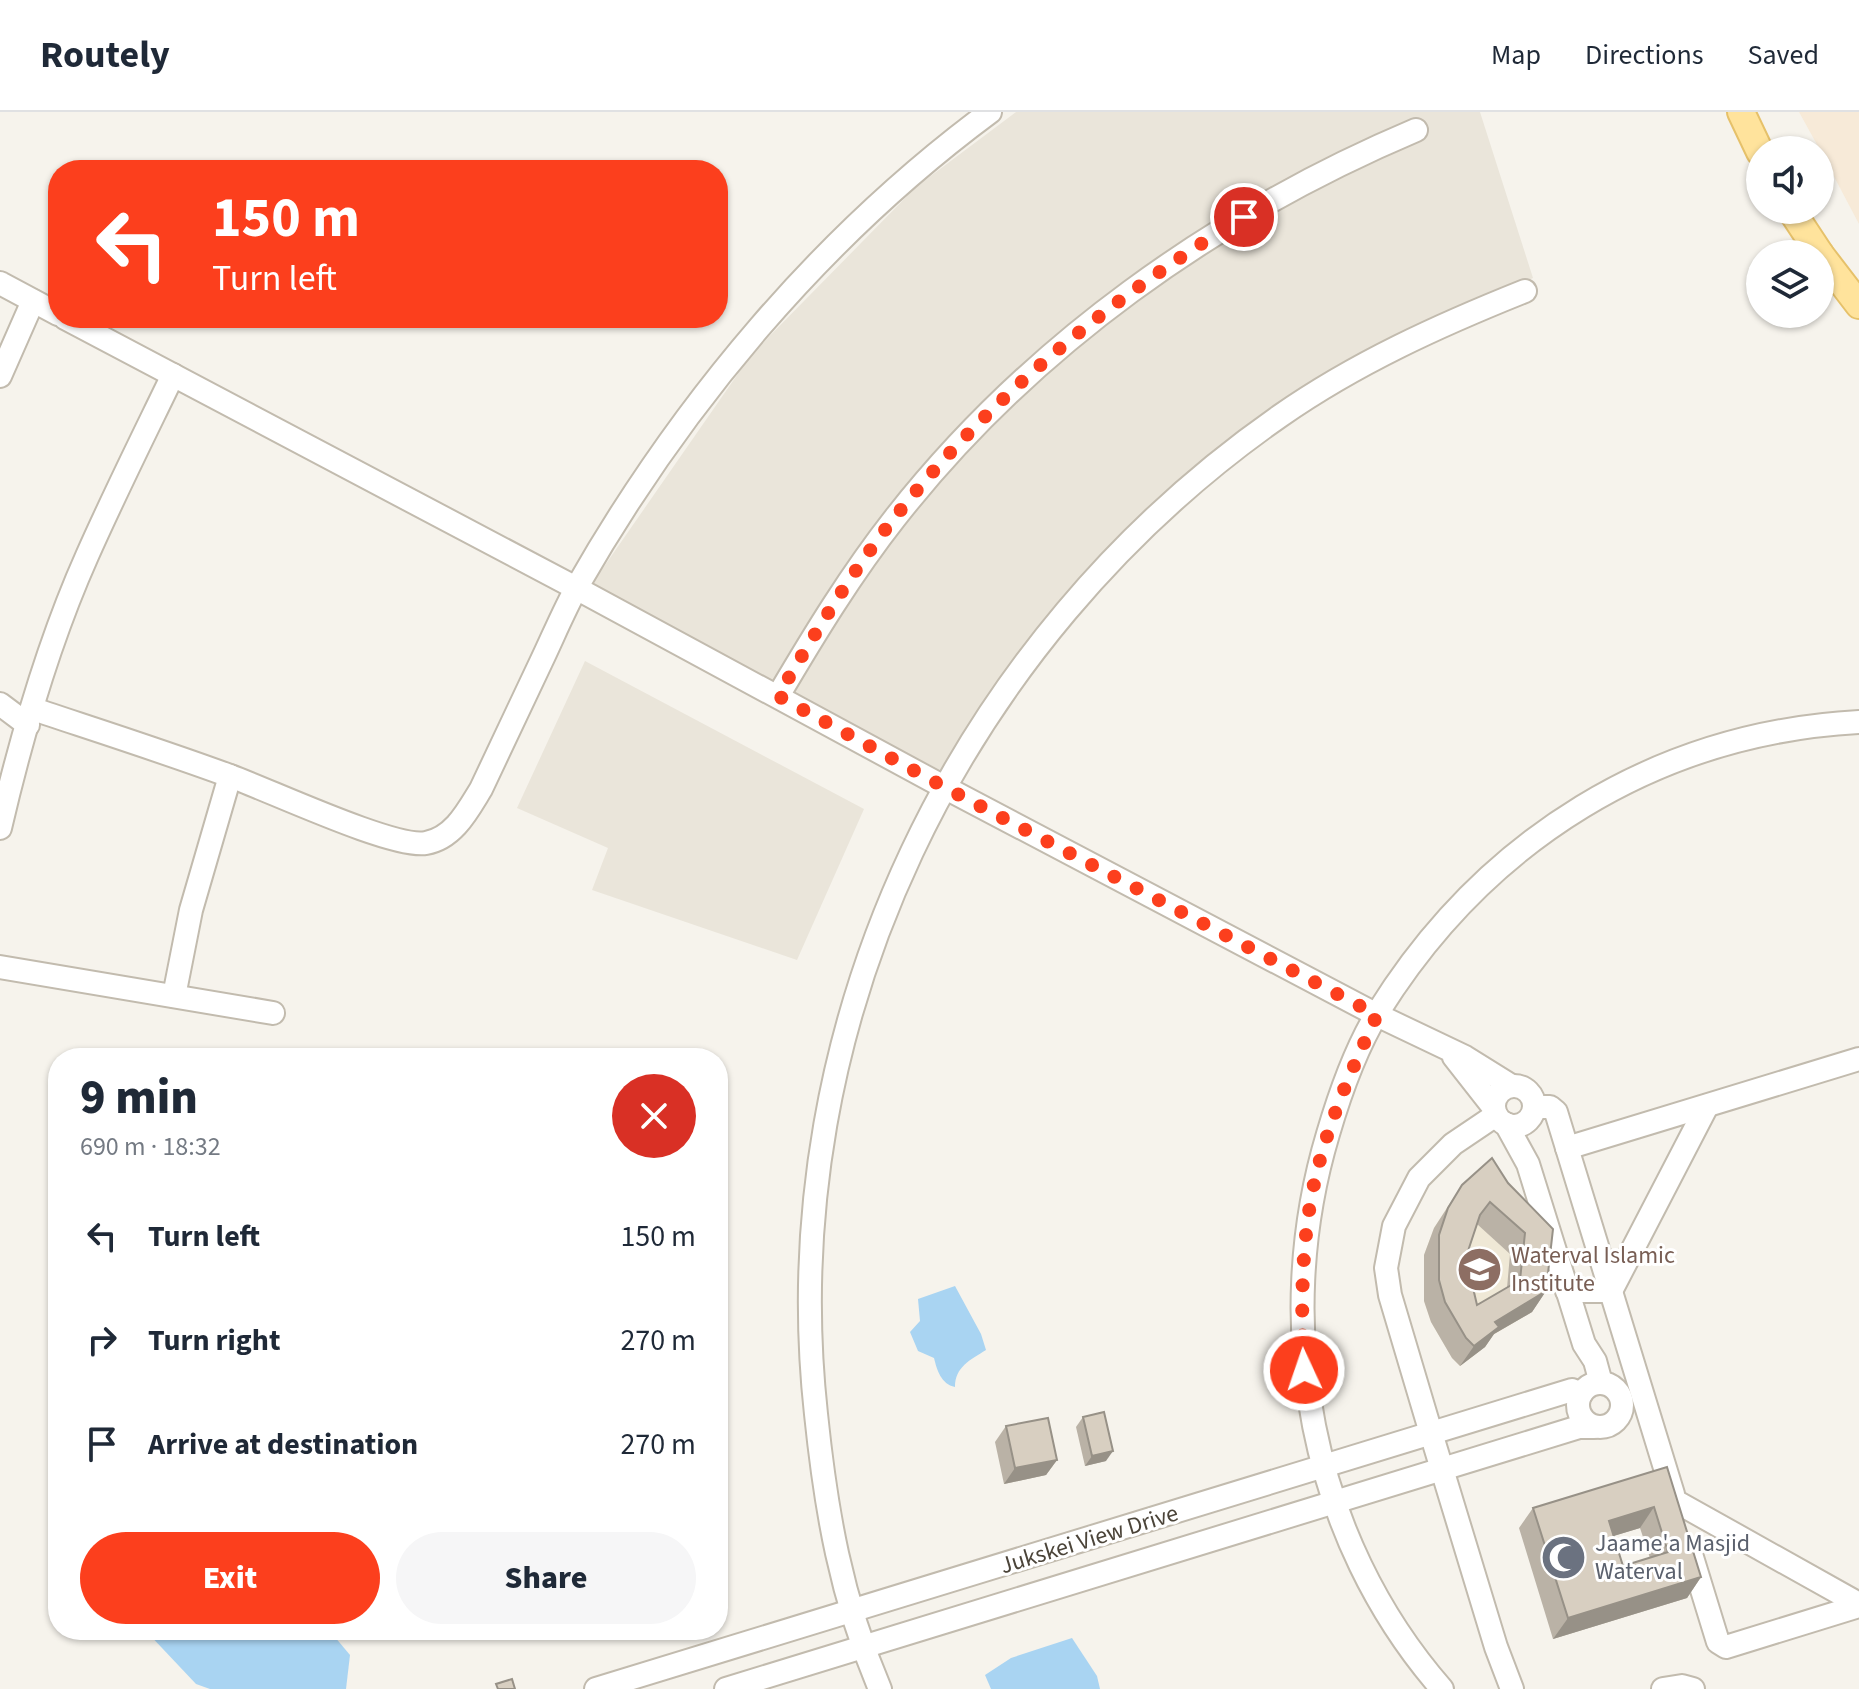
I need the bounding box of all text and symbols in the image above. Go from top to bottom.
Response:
text: Routely [40,28,170,82]
text: Map [1491,35,1541,75]
text: Directions [1585,35,1704,75]
text: Saved [1748,35,1819,75]
map controls [1746,136,1834,328]
button: sound [1746,136,1834,224]
text: 150 m [212,179,360,258]
pin [1210,183,1278,251]
icon: left [80,192,184,296]
icon: arrive [1222,195,1266,239]
button: layers [1746,240,1834,328]
text: Turn left [212,253,337,304]
text: 9 min [80,1064,198,1132]
button: close [612,1074,696,1158]
text: 690 m · 18:32 [80,1128,221,1165]
icon: left [80,1214,124,1258]
text: Turn left [148,1215,260,1258]
text: 150 m [620,1215,696,1258]
place label: Waterval Islamic Institute [1511,1238,1675,1301]
school or university icon: Waterval Islamic Institute [1456,1245,1504,1293]
icon: right [80,1318,124,1362]
text: Turn right [148,1319,280,1362]
text: 270 m [620,1319,696,1362]
position arrow [1262,1328,1346,1412]
icon: arrive [80,1422,124,1466]
text: Arrive at destination [148,1423,418,1466]
text: 270 m [620,1423,696,1466]
street label: Jukskei View Drive [996,1496,1183,1583]
place label: Jaame'a Masjid Waterval [1595,1526,1750,1589]
button: Exit [80,1532,380,1624]
button: Share [396,1532,696,1624]
mosque icon: Jaame'a Masjid Waterval [1540,1533,1588,1581]

